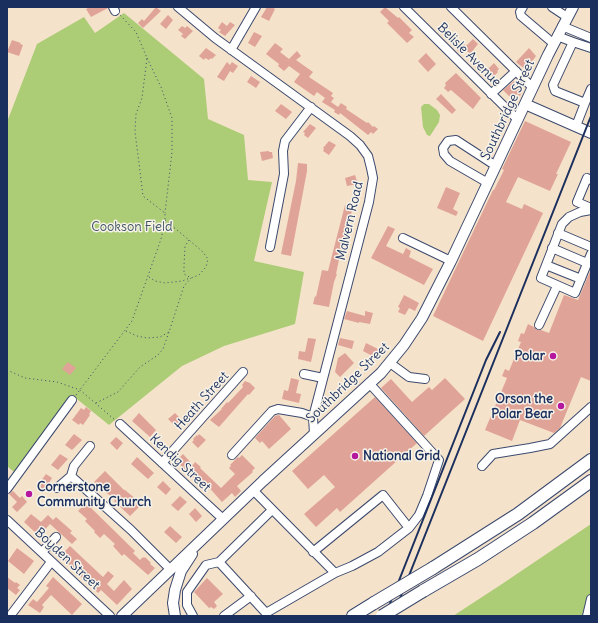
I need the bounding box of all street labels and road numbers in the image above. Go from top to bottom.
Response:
street label: Belisle Avenue [434,20,504,90]
street label: Southbridge Street [478,57,538,163]
street label: Malvern Road [333,180,367,262]
street label: Southbridge Street [303,339,393,427]
street label: Heath Street [172,369,232,433]
street label: Kendig Street [146,431,214,495]
street label: Boyden Street [31,525,103,593]

